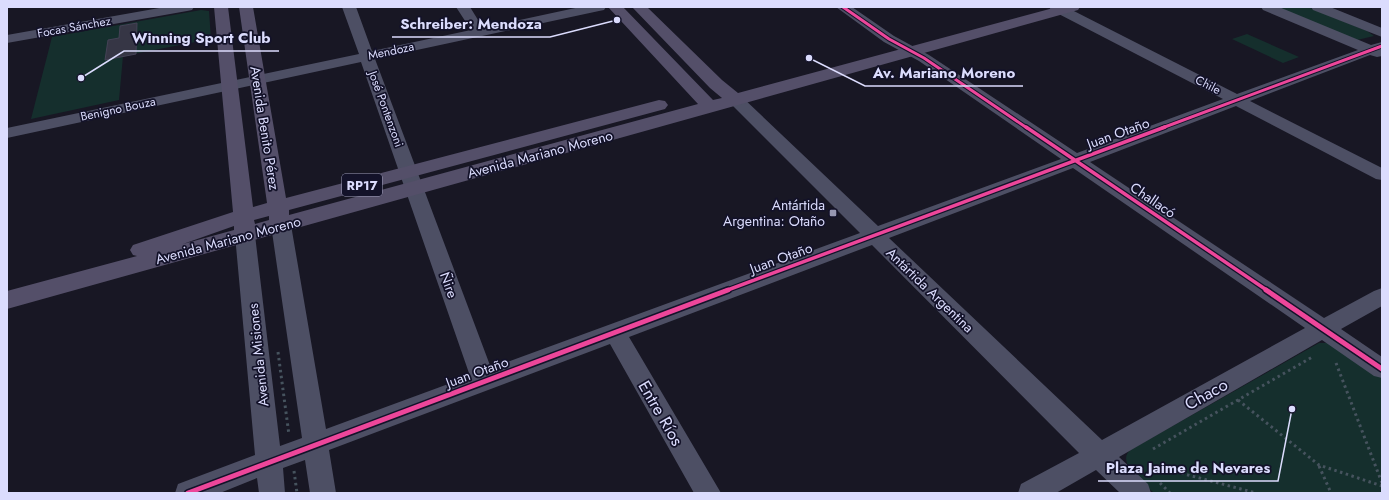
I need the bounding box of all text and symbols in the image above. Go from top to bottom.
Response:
callout: Schreiber: Mendoza [392,10,550,37]
street label: Focas Sánchez [36,12,113,42]
text: Schreiber: Mendoza [400,13,542,35]
callout: Winning Sport Club [124,24,279,51]
text: Winning Sport Club [131,27,271,49]
street label: Mendoza [366,37,416,65]
callout: Av. Mariano Moreno [865,59,1023,86]
text: Av. Mariano Moreno [872,62,1015,84]
street label: Avenida Benito Pérez [245,65,285,192]
street label: José Pontenzoni [363,67,408,150]
street label: Chile [1192,71,1224,99]
street label: Benigno Bouza [79,92,157,126]
street label: Juan Otaño [1082,112,1152,154]
street label: Avenida Mariano Moreno [465,125,615,183]
road number: RP17 [342,174,382,196]
street label: Challacó [1126,177,1180,223]
place label: Antártida Argentina: Otaño [723,195,825,231]
marker: Antártida Argentina: Otaño [828,208,838,218]
street label: Avenida Mariano Moreno [153,211,303,269]
street label: Juan Otaño [745,237,815,279]
street label: Antártida Argentina [882,243,978,337]
street label: Ñire [435,269,463,301]
street label: Avenida Misiones [243,302,273,408]
street label: Juan Otaño [441,351,511,393]
street label: Chaco [1180,372,1232,416]
street label: Entre Ríos [633,376,689,450]
callout: Plaza Jaime de Nevares [1098,454,1278,481]
text: Plaza Jaime de Nevares [1106,457,1270,479]

